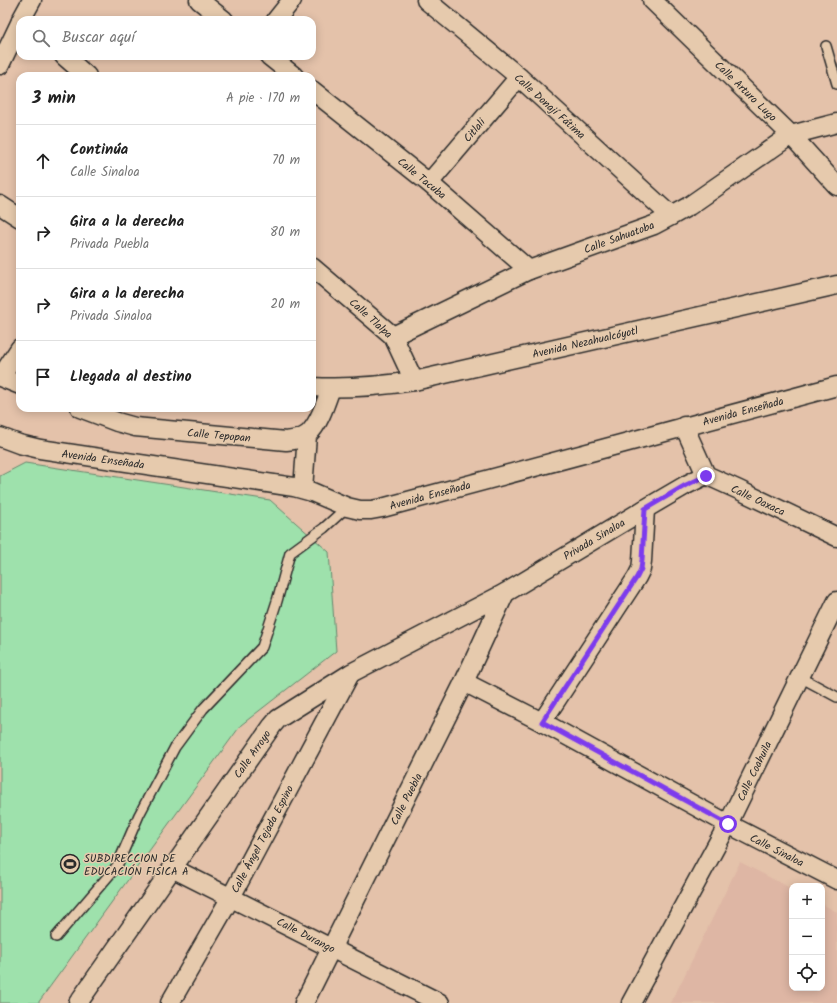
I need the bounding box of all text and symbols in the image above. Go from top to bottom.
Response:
search box [16,16,316,60]
text: Buscar aquí [62,26,135,50]
icon: search [30,27,52,49]
street label: Calle Arturo Lugo [710,57,781,126]
street label: Calle Donají Fátima [509,70,589,144]
text: 3 min [32,85,76,112]
text: A pie · 170 m [226,88,300,109]
street label: Citlali [459,114,490,147]
text: Continúa [70,138,128,162]
icon: ahead [32,150,54,172]
text: 70 m [272,150,300,171]
street label: Calle Tacuba [393,153,450,204]
text: Calle Sinaloa [70,162,140,183]
text: Gira a la derecha [70,210,184,234]
street label: Calle Sahuatoba [581,217,657,259]
icon: right [32,222,54,244]
text: 80 m [270,222,300,243]
text: Privada Puebla [70,234,149,255]
text: Gira a la derecha [70,282,184,306]
icon: right [32,294,54,316]
text: 20 m [270,294,300,315]
street label: Calle Tlalpa [344,294,396,343]
text: Privada Sinaloa [70,306,152,327]
street label: Avenida Nezahualcóyotl [530,322,640,364]
text: Llegada al destino [70,365,192,389]
icon: arrive [32,366,54,388]
street label: Avenida Enseñada [701,392,786,431]
street label: Calle Tepopan [186,424,252,448]
street label: Avenida Enseñada [60,445,145,475]
route end [697,467,715,485]
street label: Avenida Enseñada [388,476,473,515]
street label: Calle Oaxaca [727,480,788,521]
street label: Privada Sinaloa [560,514,629,565]
street label: Calle Arroyo [230,727,276,783]
street label: Calle Coahuila [733,738,777,805]
street label: Calle Puebla [386,770,428,829]
street label: Calle Ángel Tejada Espino [227,782,299,897]
route start [719,815,737,833]
street label: Calle Sinaloa [746,830,807,872]
place label: SUBDIRECCION DE EDUCACIÓN FISICA A [84,850,189,881]
sports icon: SUBDIRECCION DE EDUCACIÓN FISICA A [59,853,81,875]
map controls [789,883,825,991]
button: + [789,883,825,919]
street label: Calle Durango [273,913,338,958]
button: − [789,919,825,955]
button: locate [789,955,825,991]

